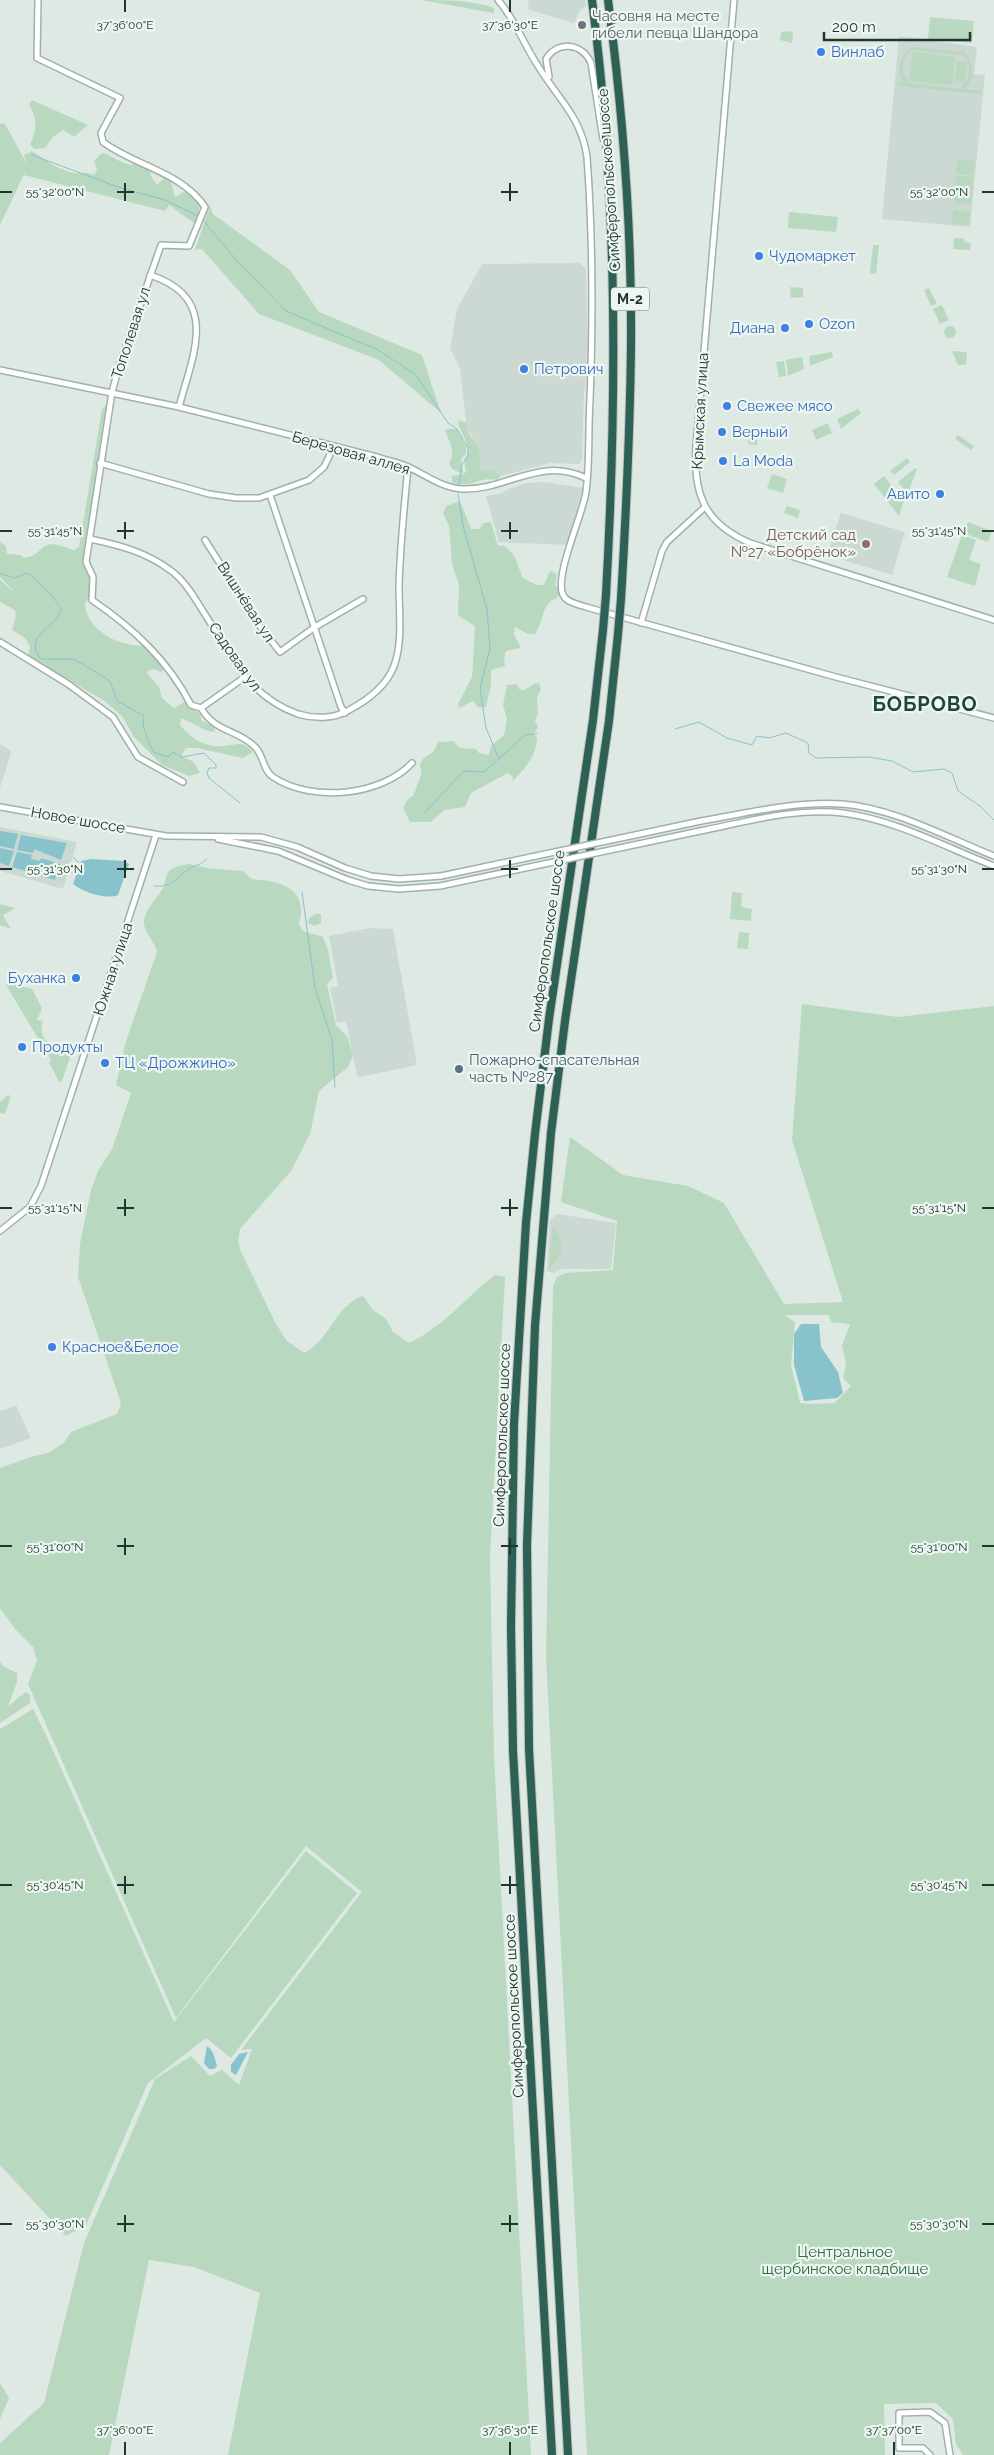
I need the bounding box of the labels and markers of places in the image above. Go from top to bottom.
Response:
place label: Часовня на месте гибели певца Шандора [592,7,758,42]
marker: Часовня на месте гибели певца Шандора [576,19,588,31]
place label: Винлаб [831,43,884,61]
marker: Винлаб [815,46,827,58]
place label: Чудомаркет [769,247,856,265]
marker: Чудомаркет [753,250,765,262]
place label: Ozon [819,315,855,333]
marker: Ozon [803,318,815,330]
place label: Диана [730,319,775,337]
marker: Диана [779,322,791,334]
place label: Петрович [534,360,604,378]
marker: Петрович [518,363,530,375]
place label: Свежее мясо [737,397,833,415]
marker: Свежее мясо [721,400,733,412]
place label: Верный [732,423,788,441]
marker: Верный [716,426,728,438]
place label: La Moda [733,452,793,470]
marker: La Moda [717,455,729,467]
place label: Авито [887,485,930,503]
marker: Авито [934,488,946,500]
place label: Детский сад №27 «Бобрёнок» [731,526,856,561]
marker: Детский сад №27 «Бобрёнок» [860,538,872,550]
place label: Буханка [8,969,66,987]
marker: Буханка [70,972,82,984]
place label: Продукты [32,1038,103,1056]
marker: Продукты [16,1041,28,1053]
place label: Пожарно-спасательная часть №287 [469,1051,640,1086]
place label: ТЦ «Дрожжино» [115,1054,236,1072]
marker: ТЦ «Дрожжино» [99,1057,111,1069]
marker: Пожарно-спасательная часть №287 [453,1063,465,1075]
place label: Красное&Белое [62,1338,179,1356]
marker: Красное&Белое [46,1341,58,1353]

